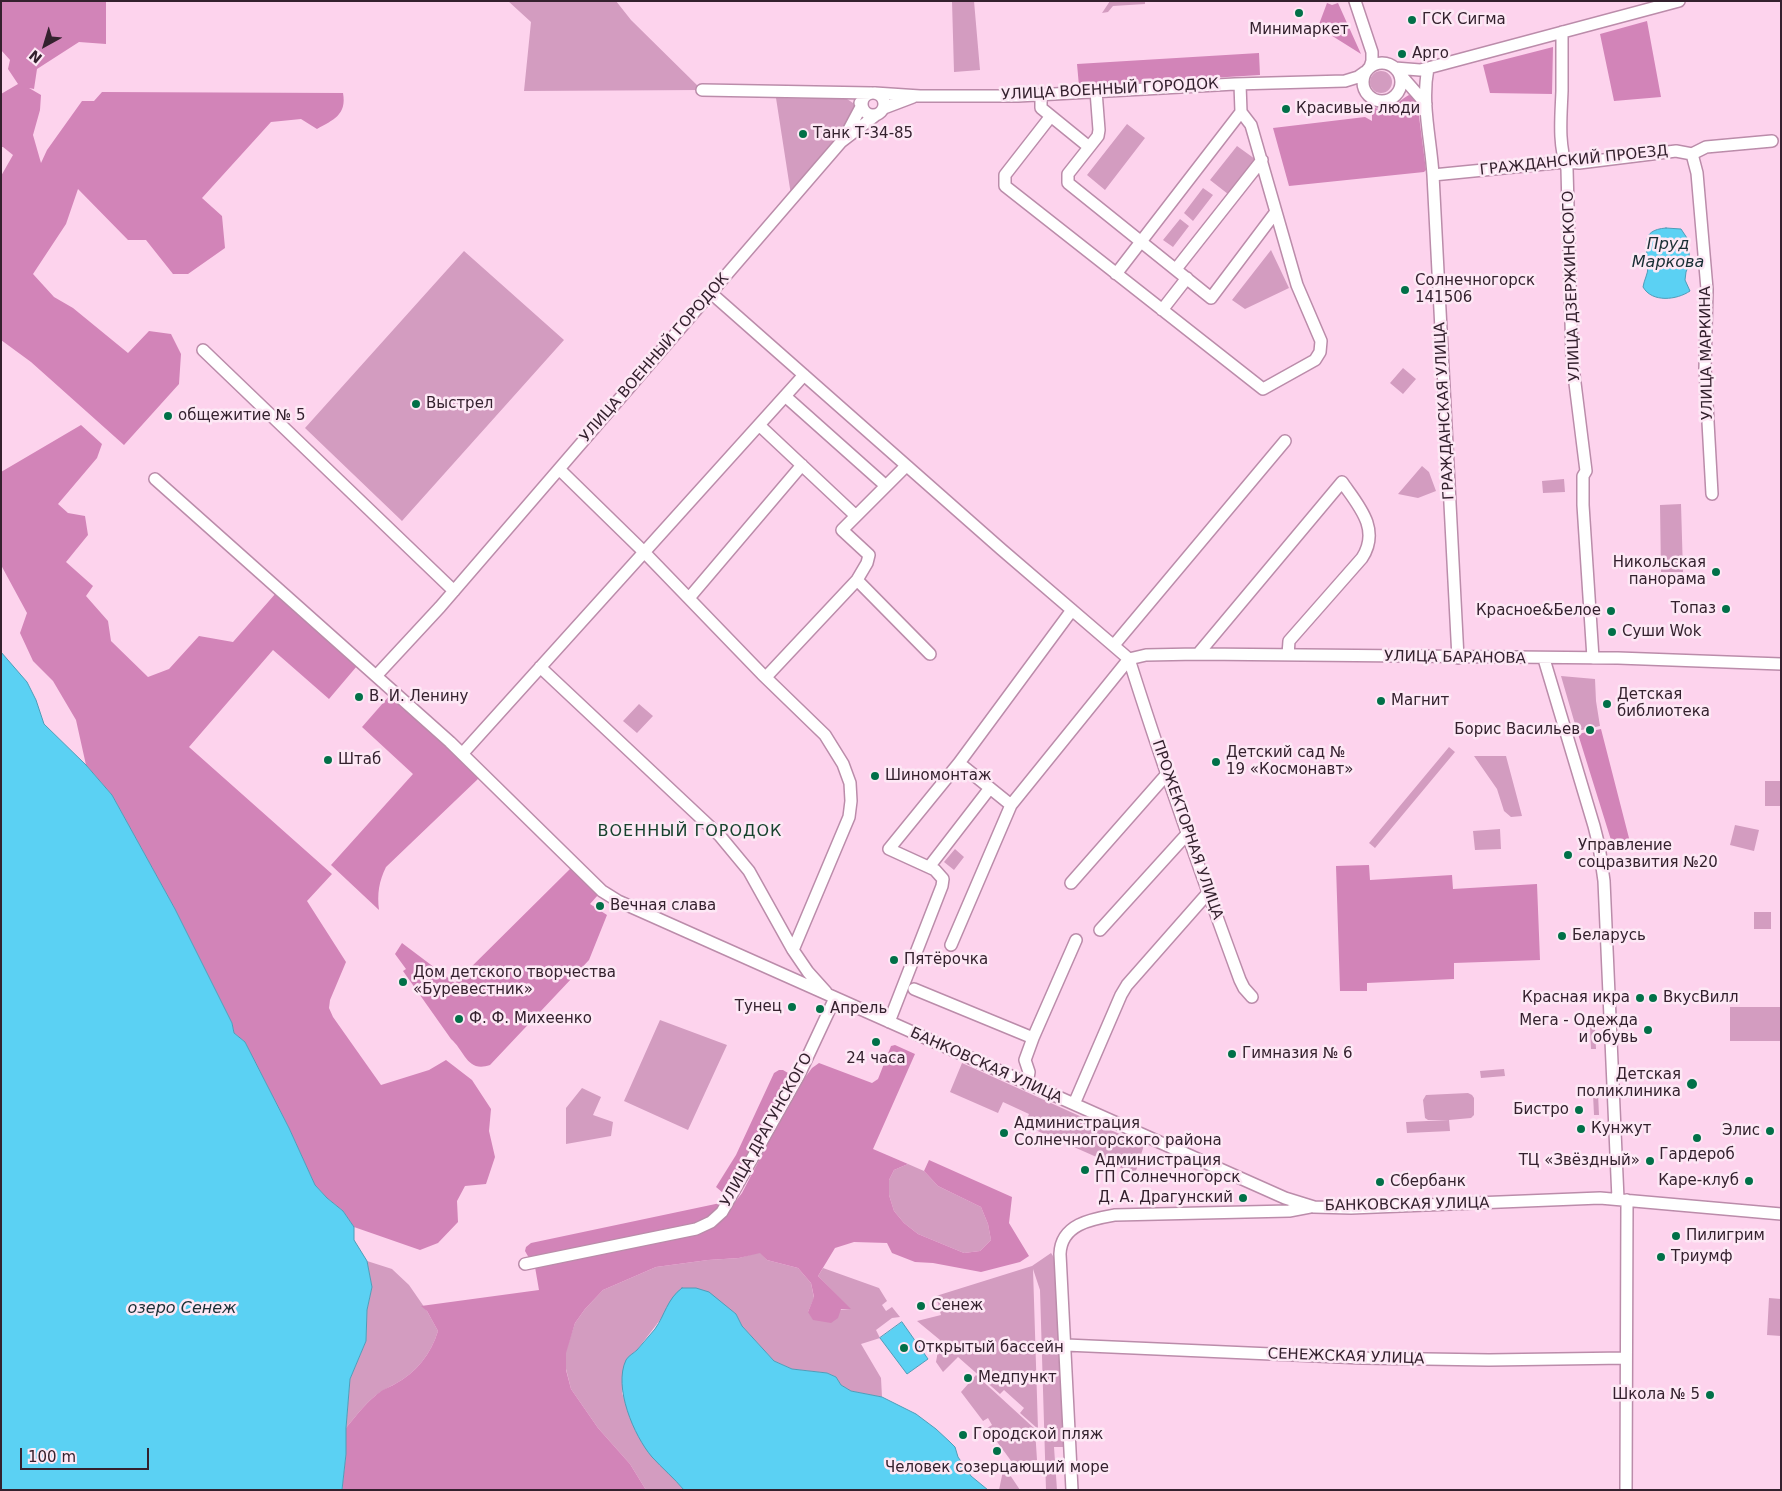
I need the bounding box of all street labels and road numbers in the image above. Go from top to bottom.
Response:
street label: УЛИЦА ВОЕННЫЙ ГОРОДОК [1001,75,1219,105]
street label: ГРАЖДАНСКИЙ ПРОЕЗД [1479,142,1669,180]
street label: УЛИЦА ДЗЕРЖИНСКОГО [1560,190,1584,382]
street label: УЛИЦА ВОЕННЫЙ ГОРОДОК [577,270,733,446]
street label: УЛИЦА МАРКИНА [1697,286,1717,420]
street label: ГРАЖДАНСКАЯ УЛИЦА [1431,322,1459,500]
street label: УЛИЦА БАРАНОВА [1384,648,1526,668]
street label: ПРОЖЕКТОРНАЯ УЛИЦА [1148,738,1226,922]
street label: БАНКОВСКАЯ УЛИЦА [907,1024,1065,1108]
street label: УЛИЦА ДРАГУНСКОГО [717,1050,817,1210]
street label: БАНКОВСКАЯ УЛИЦА [1325,1195,1489,1215]
street label: СЕНЕЖСКАЯ УЛИЦА [1267,1345,1425,1369]

